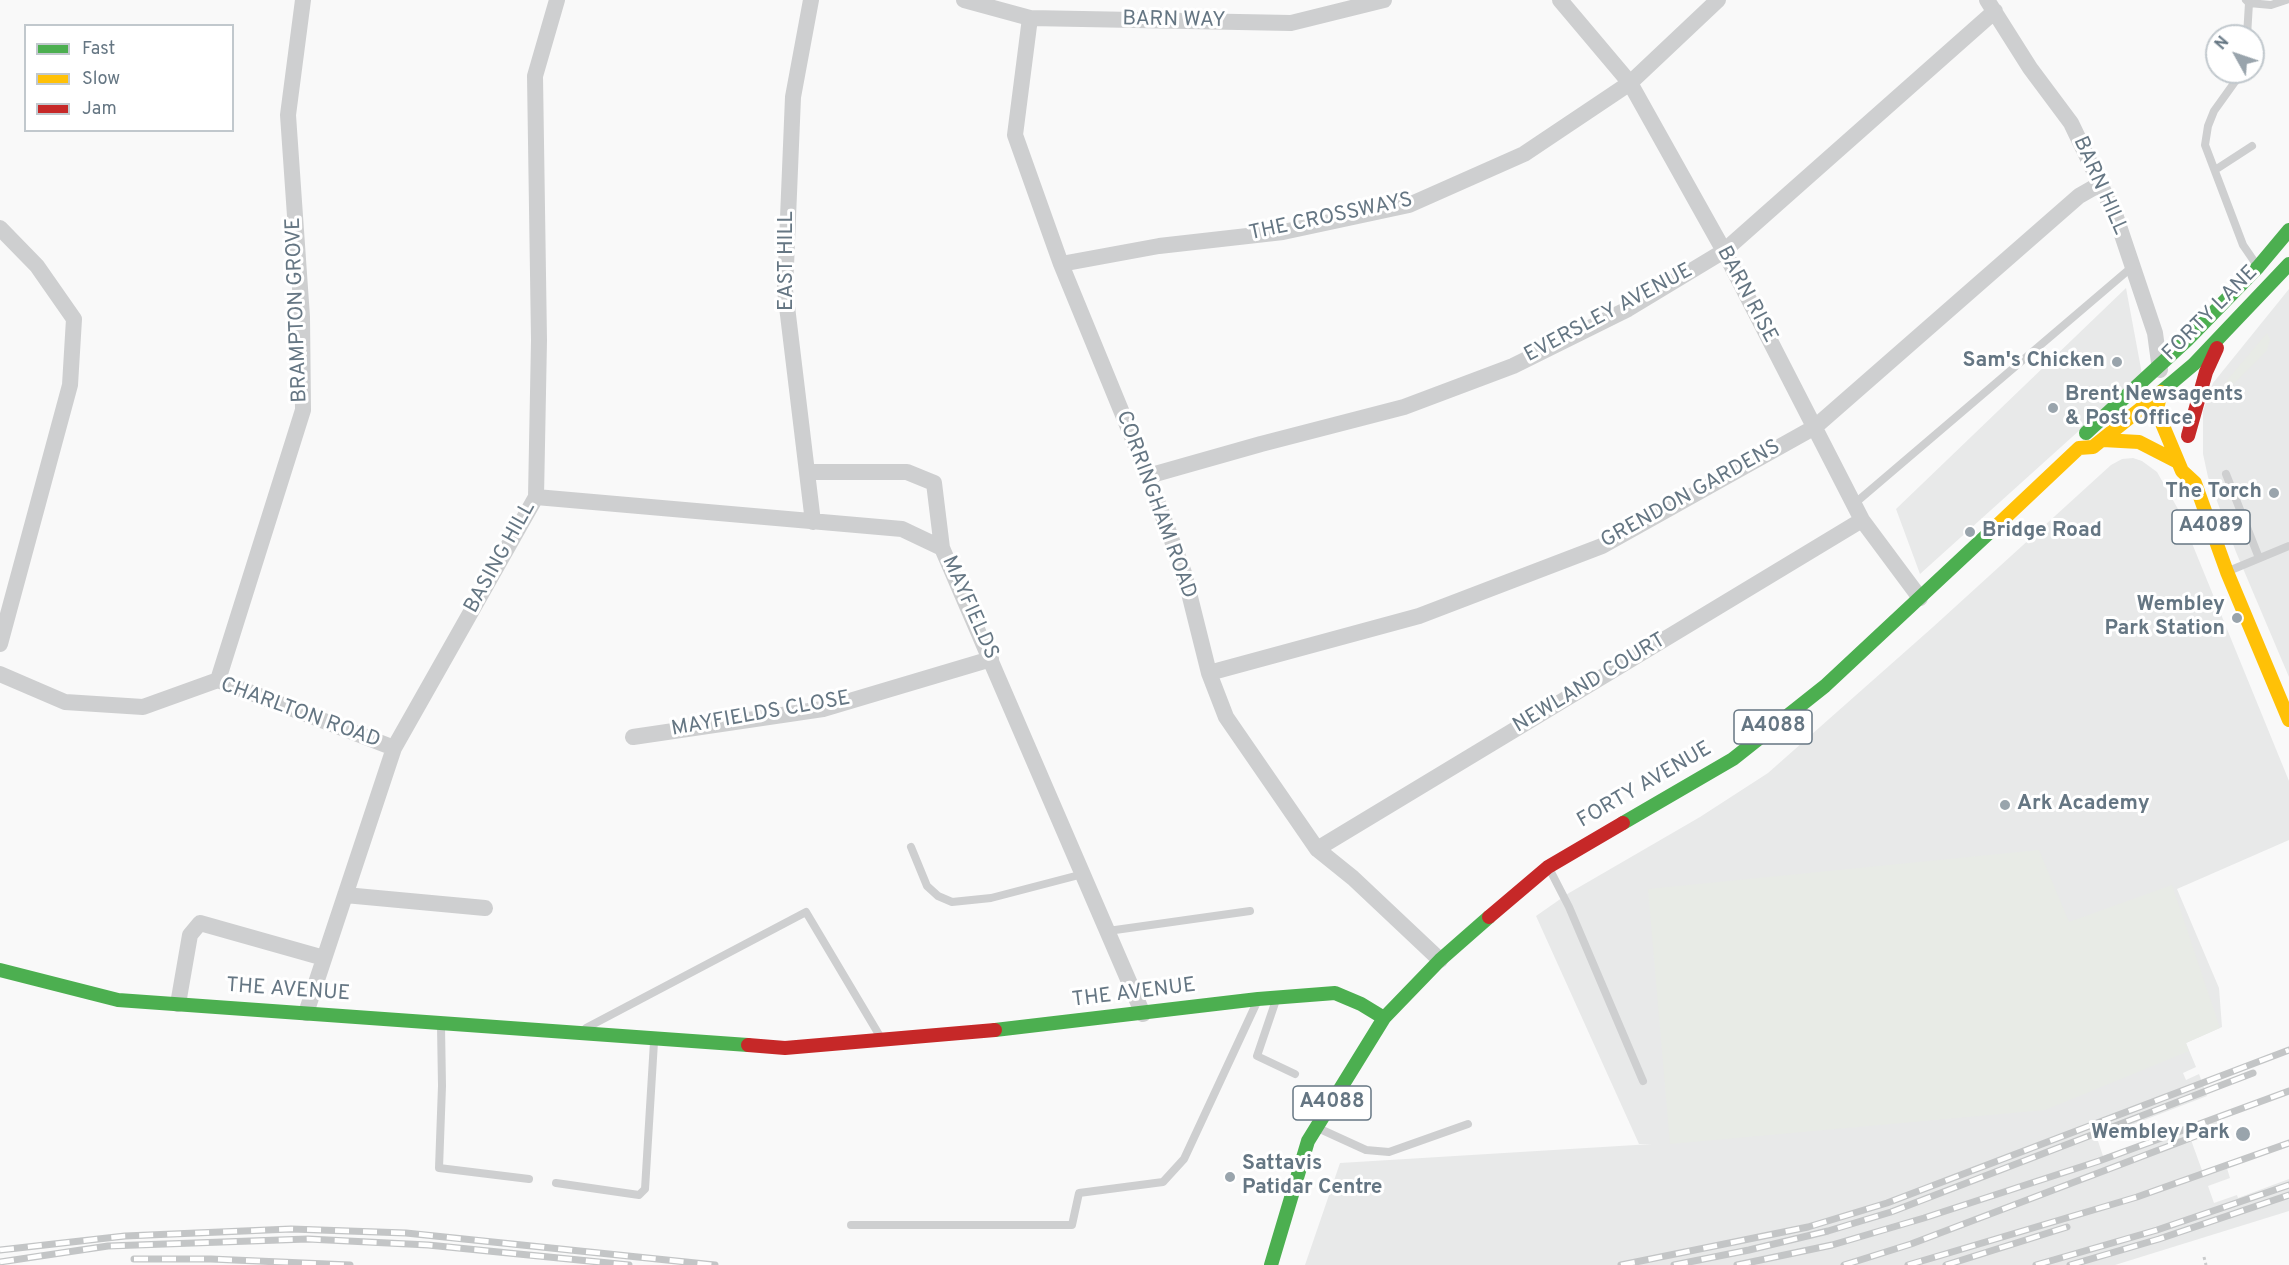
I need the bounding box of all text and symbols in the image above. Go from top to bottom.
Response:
street label: BARN WAY [1122,8,1226,34]
legend [24,24,234,132]
north arrow [2205,24,2265,84]
text: N [2211,33,2234,55]
text: Fast [82,38,115,61]
text: Slow [82,68,120,91]
text: Jam [82,98,117,121]
street label: BARN HILL [2066,133,2132,239]
street label: THE CROSSWAYS [1247,188,1415,248]
street label: EAST HILL [775,211,801,311]
street label: BRAMPTON GROVE [282,217,314,403]
street label: BARN RISE [1710,242,1782,348]
street label: EVERSLEY AVENUE [1521,259,1697,369]
street label: FORTY LANE [2158,261,2264,367]
place label: Sam's Chicken [1963,349,2105,375]
marker: Sam's Chicken [2110,355,2124,369]
place label: Brent Newsagents & Post Office [2065,383,2243,433]
marker: Brent Newsagents & Post Office [2046,401,2060,415]
street label: CORRINGHAM ROAD [1109,408,1201,602]
street label: GRENDON GARDENS [1597,435,1785,555]
place label: The Torch [2165,480,2262,506]
marker: The Torch [2267,486,2281,500]
street label: BASING HILL [460,498,542,618]
road number: A4089 [2172,510,2250,544]
place label: Bridge Road [1982,519,2102,545]
marker: Bridge Road [1963,525,1977,539]
street label: MAYFIELDS [935,552,1003,664]
place label: Wembley Park Station [2105,593,2225,643]
marker: Wembley Park Station [2230,611,2244,625]
street label: NEWLAND COURT [1509,629,1671,739]
street label: CHARLTON ROAD [217,673,383,755]
street label: MAYFIELDS CLOSE [670,687,852,743]
road number: A4088 [1734,710,1812,744]
street label: FORTY AVENUE [1573,737,1717,835]
place label: Ark Academy [2017,792,2150,818]
marker: Ark Academy [1998,798,2012,812]
street label: THE AVENUE [225,974,351,1008]
street label: THE AVENUE [1071,974,1197,1014]
road number: A4088 [1293,1086,1371,1120]
place label: Wembley Park [2091,1121,2230,1147]
marker: Wembley Park [2234,1125,2252,1143]
place label: Sattavis Patidar Centre [1242,1152,1383,1202]
marker: Sattavis Patidar Centre [1223,1170,1237,1184]

